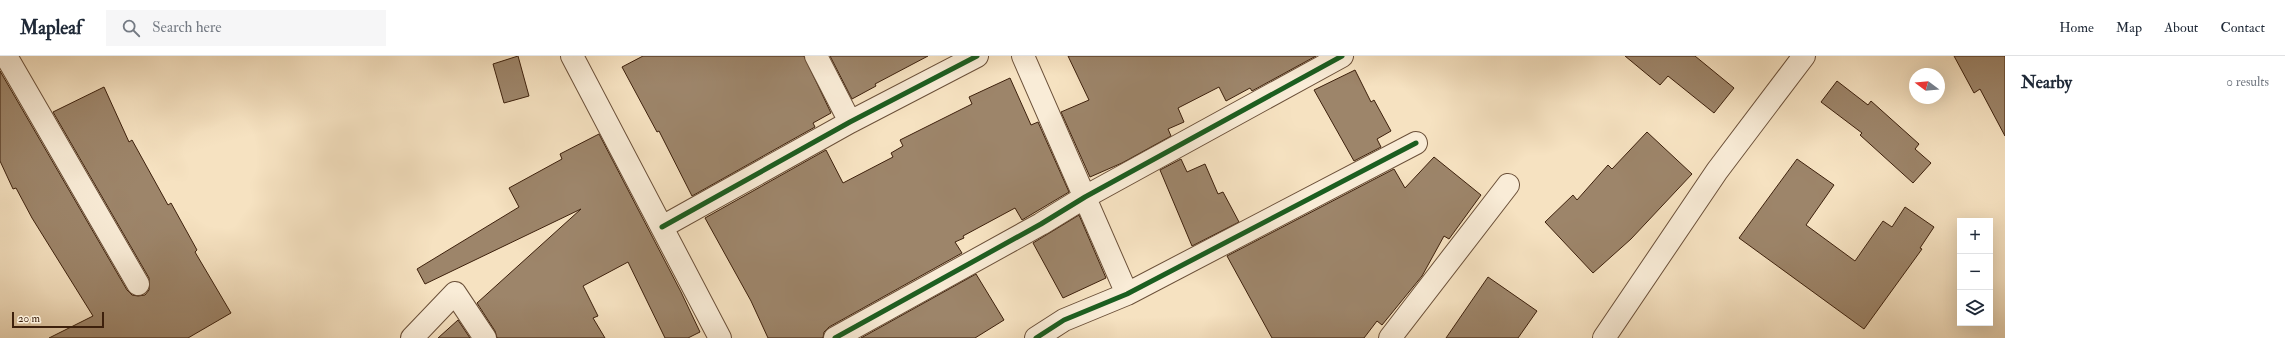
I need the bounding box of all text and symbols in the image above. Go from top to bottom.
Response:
search box [106,10,386,46]
text: Mapleaf [20,16,82,40]
icon: search [120,17,142,39]
text: Search here [152,18,222,37]
text: Home [2059,19,2094,36]
text: Map [2116,19,2142,36]
text: About [2164,19,2198,36]
text: Contact [2220,19,2265,36]
north arrow [1909,68,1945,104]
text: Nearby [2021,72,2072,93]
text: 0 results [2226,74,2269,90]
map controls [1957,218,1993,326]
button: + [1957,218,1993,254]
button: − [1957,254,1993,290]
button: layers [1957,290,1993,326]
scale bar [12,310,104,329]
text: 20 m [18,312,40,325]

